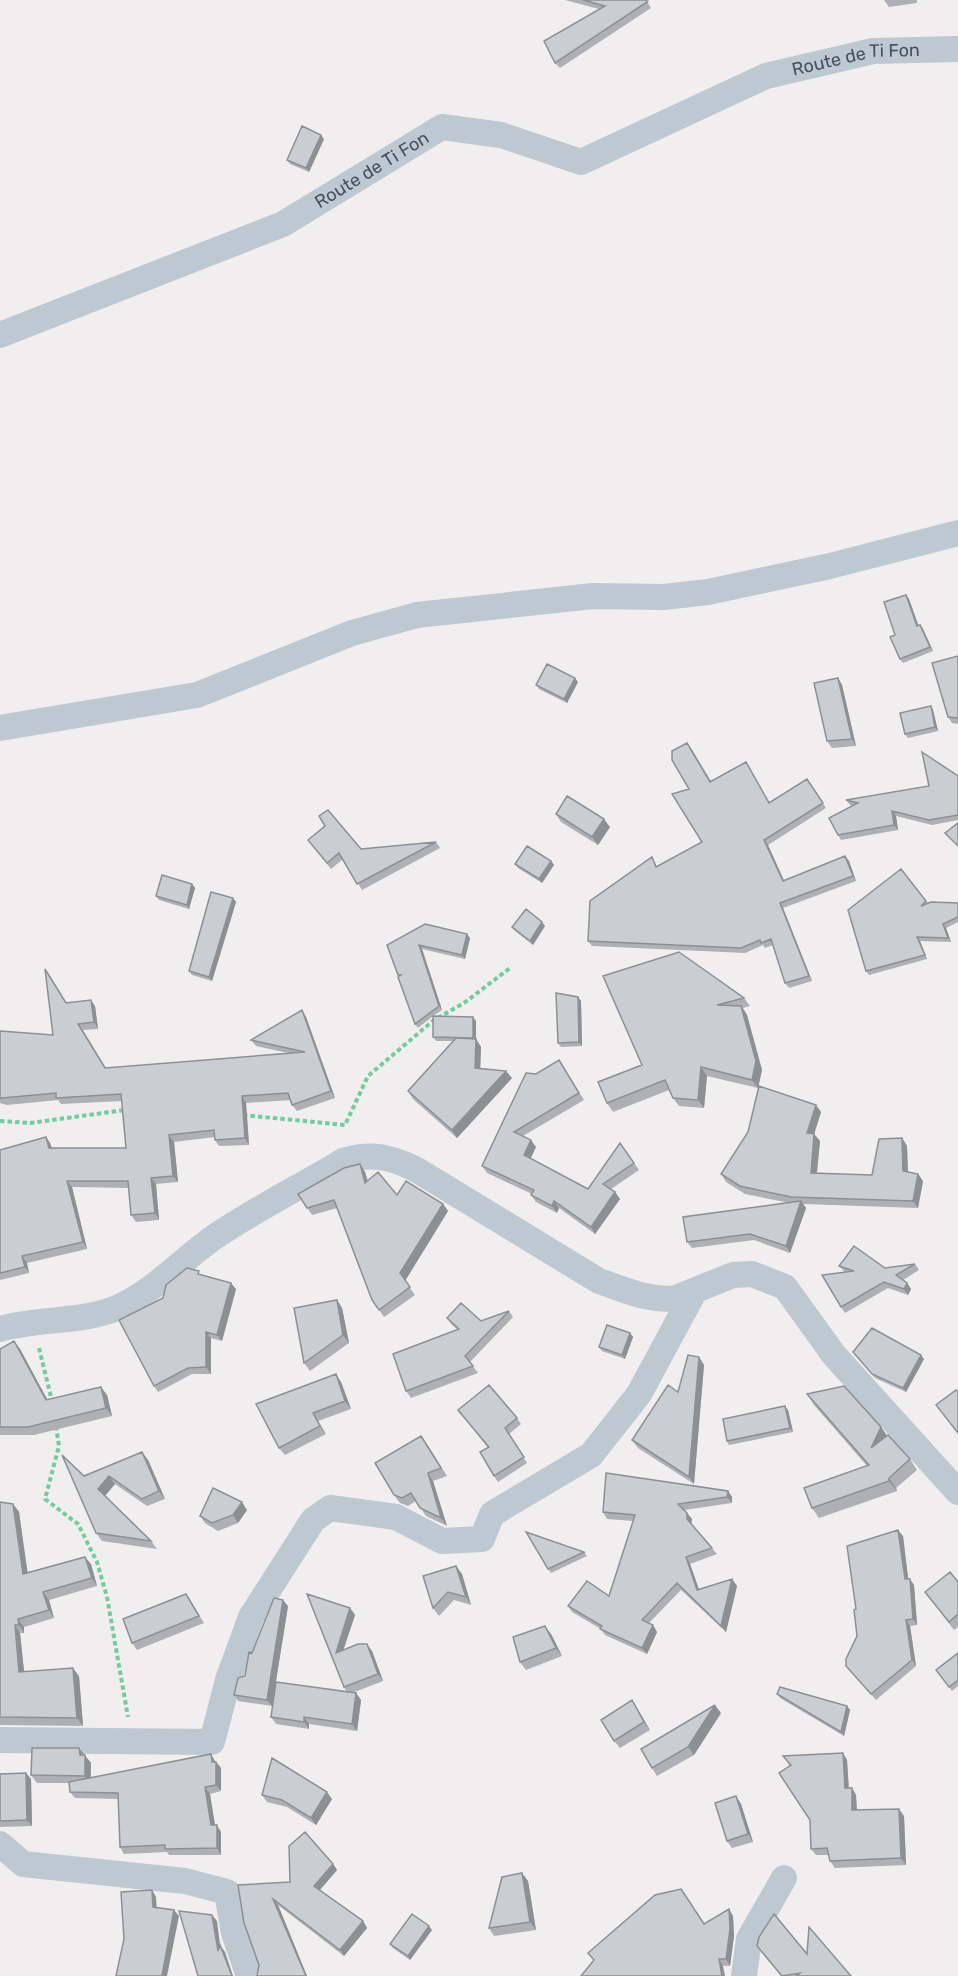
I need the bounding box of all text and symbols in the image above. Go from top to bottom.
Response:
street label: Route de Ti Fon [790,39,920,81]
street label: Route de Ti Fon [311,127,433,213]

